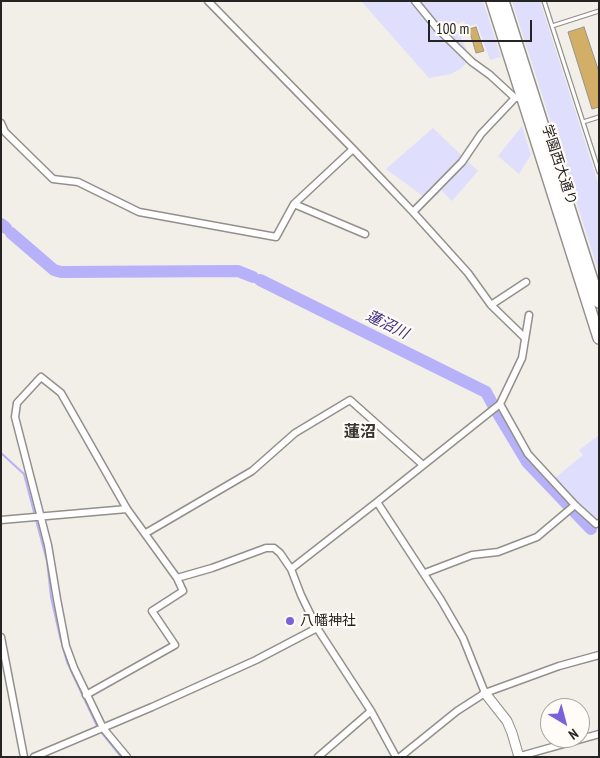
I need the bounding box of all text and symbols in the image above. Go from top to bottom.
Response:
scale bar [430,10,534,42]
text: 100 m [436,19,469,38]
street label: 学園西大通り [538,122,580,208]
water label: 蓮沼川 [363,307,411,343]
district label: 蓮沼 [344,422,376,442]
place label: 八幡神社 [300,613,356,629]
marker: 八幡神社 [284,615,296,627]
north arrow [540,698,590,748]
text: N [565,725,582,744]

